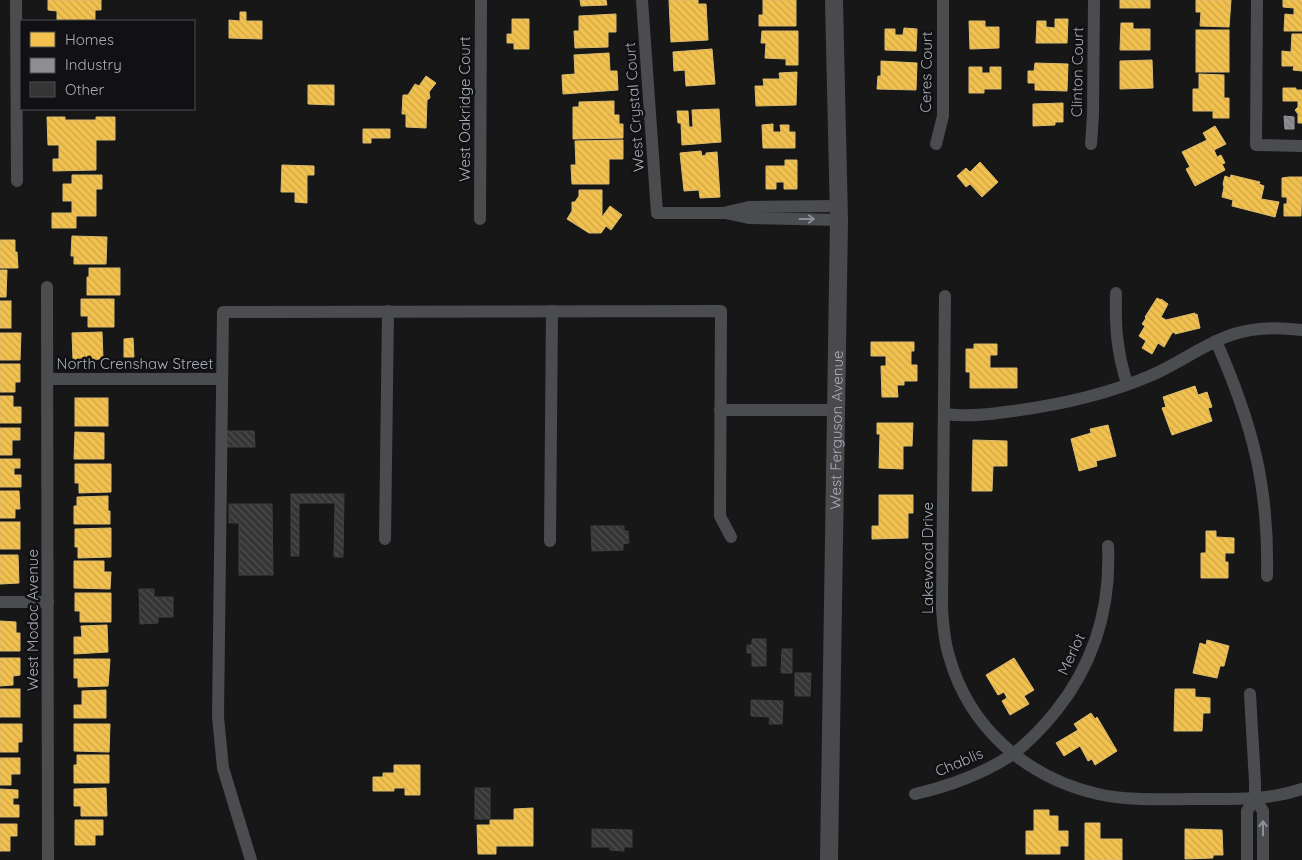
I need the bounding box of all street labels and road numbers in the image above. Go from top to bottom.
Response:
street label: Clinton Court [1067,27,1087,117]
street label: Ceres Court [916,31,936,113]
street label: West Oakridge Court [455,36,474,182]
street label: West Crystal Court [620,42,648,172]
street label: West Ferguson Avenue [825,350,846,510]
street label: North Crenshaw Street [57,354,213,373]
street label: Lakewood Drive [918,502,937,614]
street label: West Modoc Avenue [23,549,42,691]
street label: Merlot [1053,630,1089,678]
street label: Chablis [932,743,986,781]

